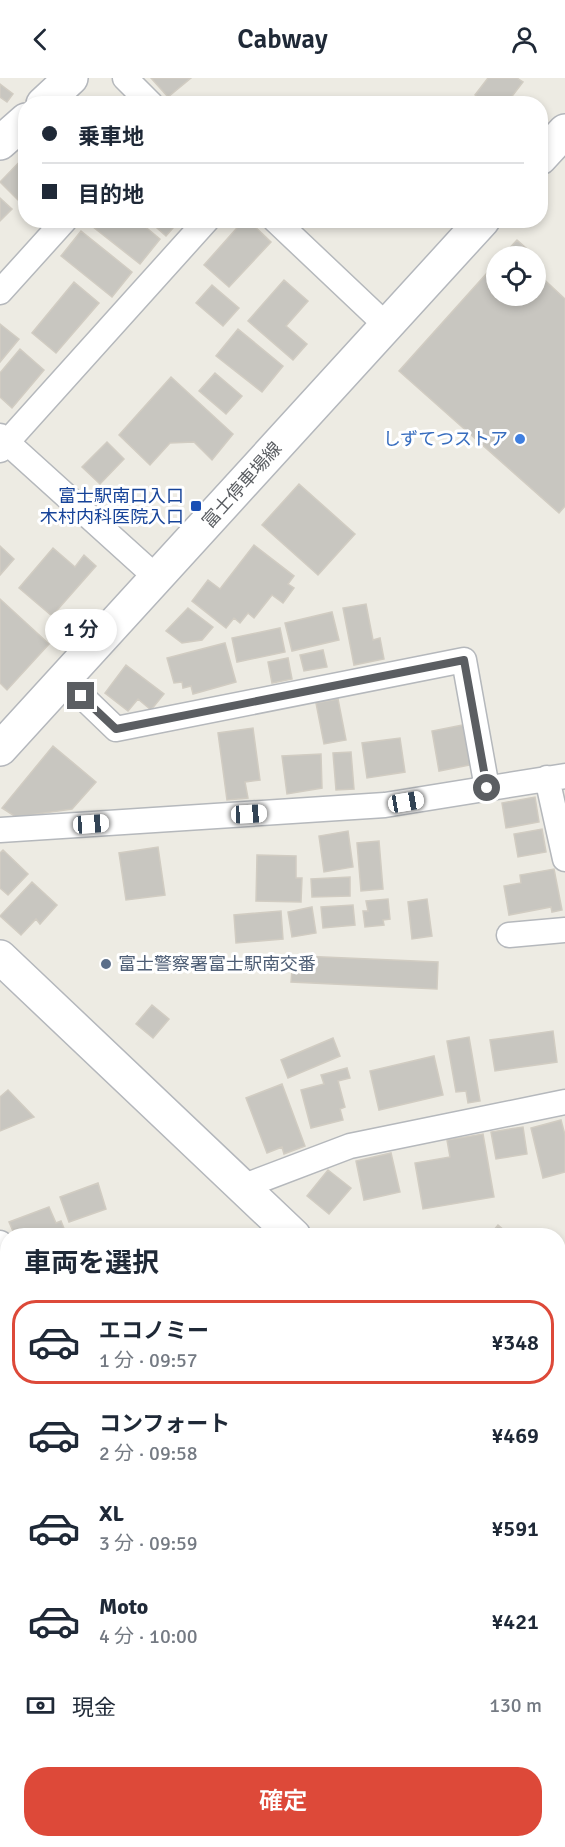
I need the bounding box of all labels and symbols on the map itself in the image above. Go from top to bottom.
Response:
place label: しずてつストア [383,428,508,450]
marker: しずてつストア [513,432,527,446]
street label: 富士停車場線 [198,438,286,532]
place label: 富士駅南口入口 木村内科医院入口 [40,485,184,528]
marker: 富士駅南口入口 木村内科医院入口 [189,499,203,513]
callout: 1 分 [45,609,117,651]
route end [67,682,94,709]
route start [473,774,500,801]
car [387,790,425,814]
car [231,804,267,824]
car [72,814,110,834]
place label: 富士警察署富士駅南交番 [118,953,316,975]
marker: 富士警察署富士駅南交番 [99,957,113,971]

